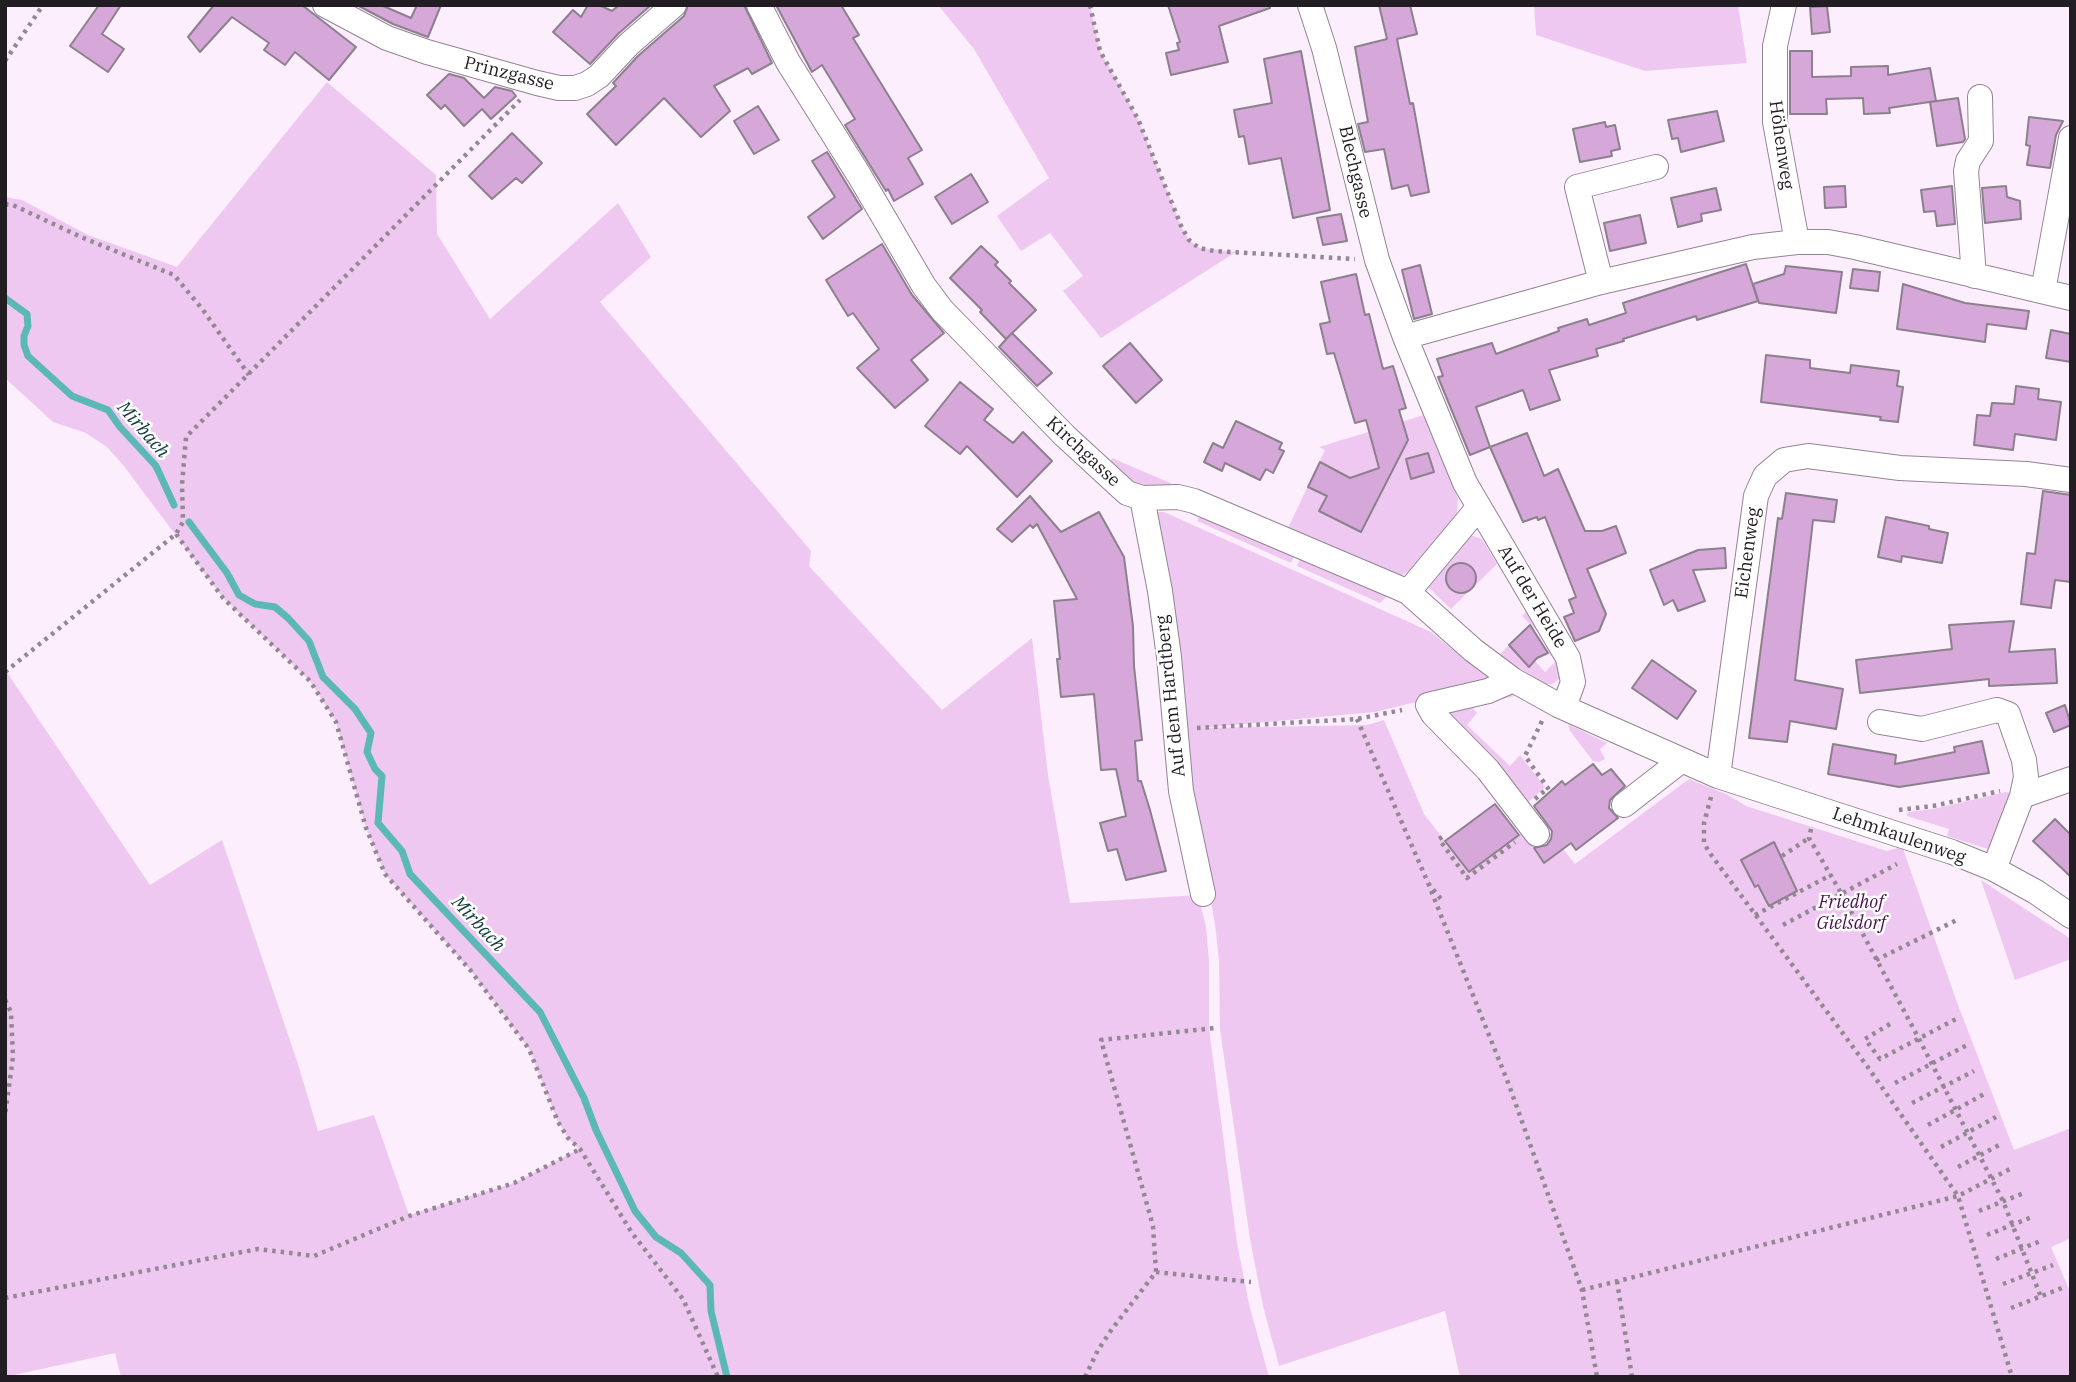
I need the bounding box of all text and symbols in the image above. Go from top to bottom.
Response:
street label: Prinzgasse [462,52,556,96]
street label: Höhenweg [1764,99,1798,191]
street label: Blechgasse [1334,124,1376,220]
water label: Mirbach [112,397,174,463]
street label: Kirchgasse [1041,412,1125,492]
street label: Eichenweg [1731,506,1765,600]
street label: Auf der Heide [1493,542,1571,652]
street label: Auf dem Hardtberg [1152,614,1190,778]
street label: Lehmkaulenweg [1829,803,1969,869]
water label: Mirbach [446,891,510,957]
park label: Friedhof Gielsdorf [1816,892,1886,934]

